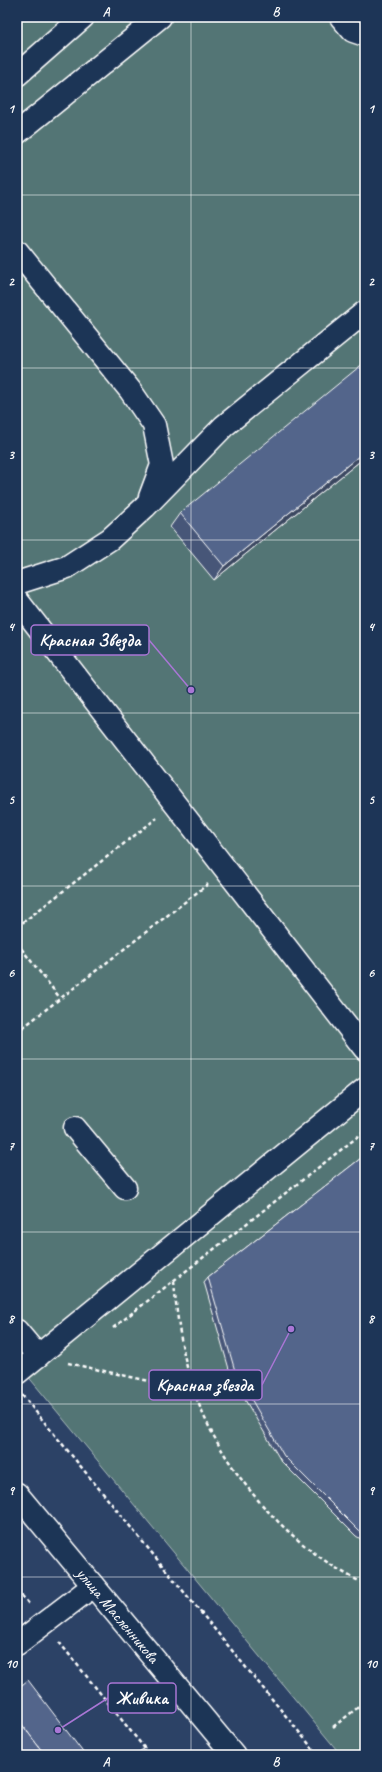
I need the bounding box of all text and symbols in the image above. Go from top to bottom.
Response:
text: A [103,4,111,20]
text: B [273,4,281,20]
text: 1 [8,101,16,117]
text: 1 [368,101,376,117]
text: 2 [8,274,15,290]
text: 2 [368,274,375,290]
text: 3 [8,447,15,463]
text: 3 [368,447,375,463]
text: 4 [8,619,16,635]
text: 4 [368,619,376,635]
callout: Красная Звезда [31,625,149,655]
text: Красная Звезда [39,629,142,652]
text: 5 [8,792,15,808]
text: 5 [368,792,375,808]
text: 6 [8,965,15,981]
text: 6 [368,965,375,981]
text: 7 [8,1138,15,1154]
text: 7 [368,1138,375,1154]
text: 8 [8,1311,16,1327]
text: 8 [368,1311,376,1327]
callout: Красная звезда [149,1370,262,1400]
text: Красная звезда [156,1374,255,1397]
text: 9 [8,1483,15,1499]
text: 9 [368,1483,375,1499]
street label: улица Масленникова [71,1563,164,1668]
text: 10 [5,1656,18,1672]
text: 10 [365,1656,378,1672]
callout: Живика [108,1683,176,1713]
text: Живика [116,1687,170,1709]
text: A [103,1754,111,1770]
text: B [273,1754,281,1770]

